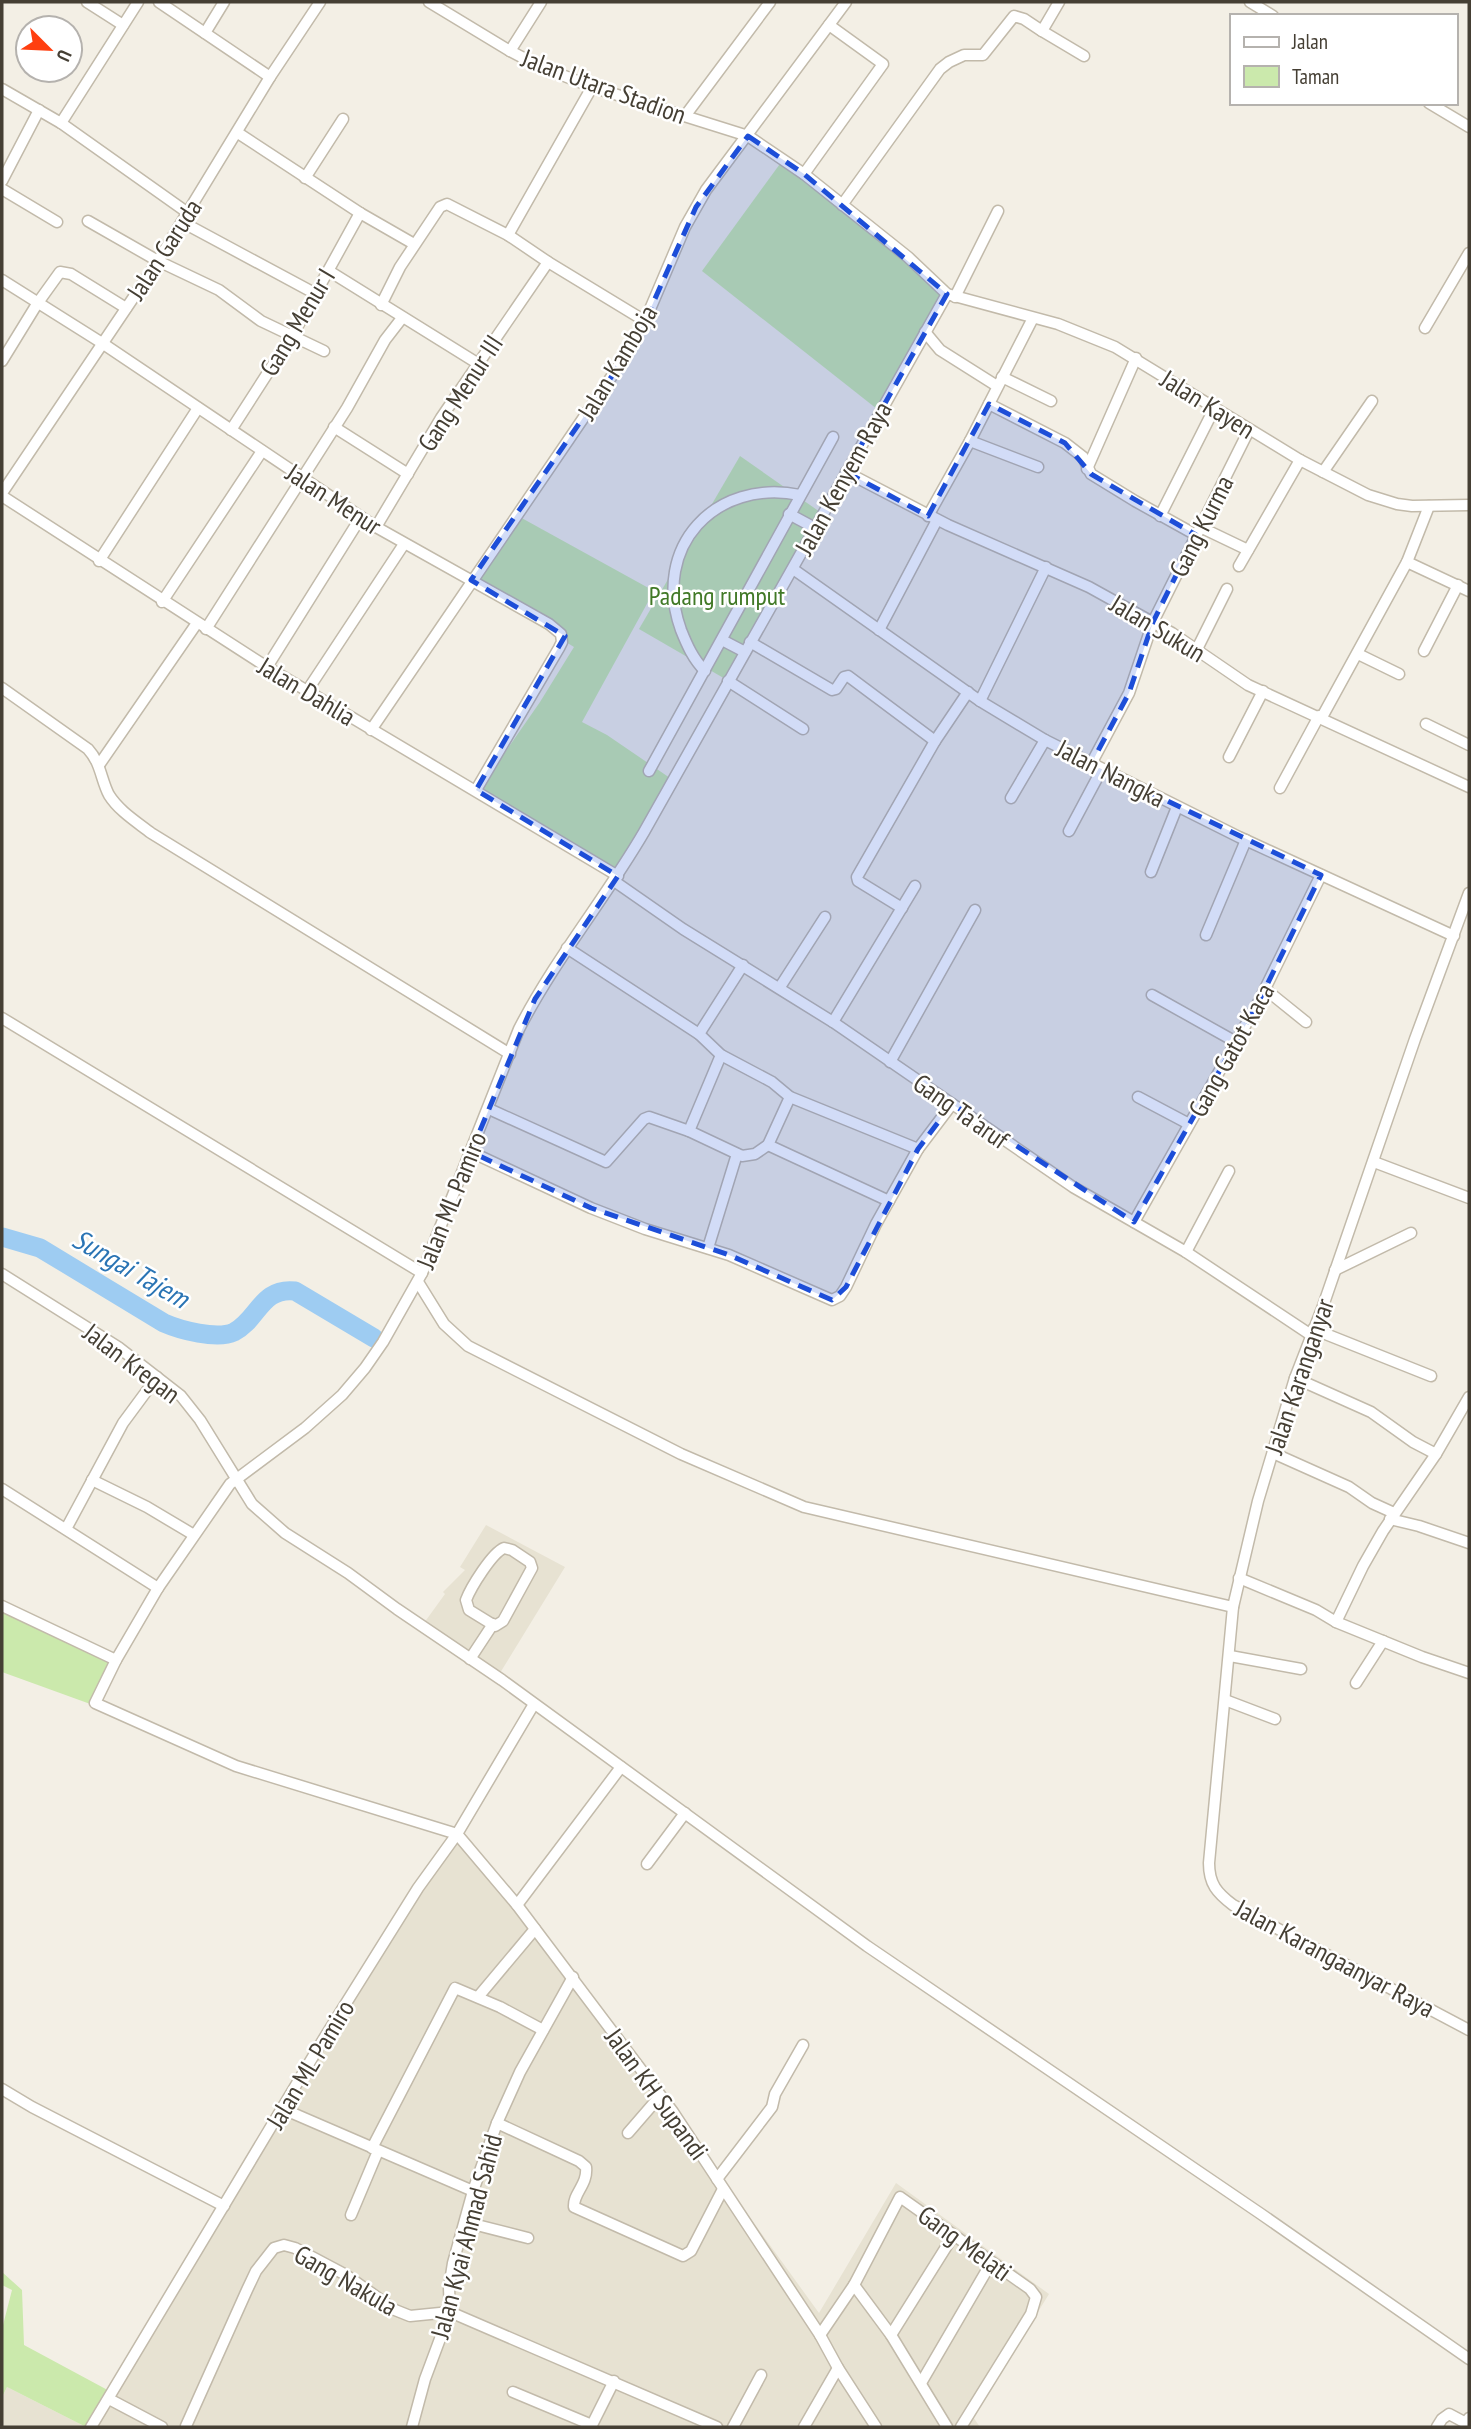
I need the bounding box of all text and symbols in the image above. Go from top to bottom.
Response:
north arrow [14,14,84,84]
legend [1230,14,1457,105]
text: Jalan [1291,28,1328,55]
street label: Jalan Utara Stadion [516,41,691,131]
text: U [52,47,77,65]
text: Taman [1292,63,1339,90]
street label: Jalan Garuda [119,192,209,306]
street label: Gang Menur I [252,262,342,382]
street label: Jalan Kamboja [569,299,664,426]
street label: Gang Menur III [410,329,510,457]
street label: Jalan Kayen [1154,362,1261,446]
street label: Jalan Kenyem Raya [787,396,899,561]
street label: Jalan Menur [279,455,388,542]
street label: Gang Kurma [1161,470,1241,582]
park label: Padang rumput [649,579,785,612]
street label: Jalan Sukun [1104,586,1212,669]
street label: Jalan Dahlia [252,649,362,733]
street label: Jalan Nangka [1050,731,1171,814]
street label: Gang Gatot Kaca [1181,977,1281,1123]
street label: Gang Ta'aruf [907,1066,1016,1157]
street label: Jalan ML Pamiro [408,1127,493,1274]
water label: Sungai Tajem [66,1220,197,1317]
street label: Jalan Karanganyar [1257,1294,1341,1459]
street label: Jalan Kregan [76,1315,187,1410]
street label: Jalan Karangaanyar Raya [1229,1891,1440,2024]
street label: Jalan ML Pamiro [258,1994,361,2135]
street label: Jalan KH Supandi [598,2021,716,2166]
street label: Jalan Kyai Ahmad Sahid [423,2130,509,2343]
street label: Gang Melati [912,2198,1018,2288]
street label: Gang Nakula [289,2237,403,2323]

